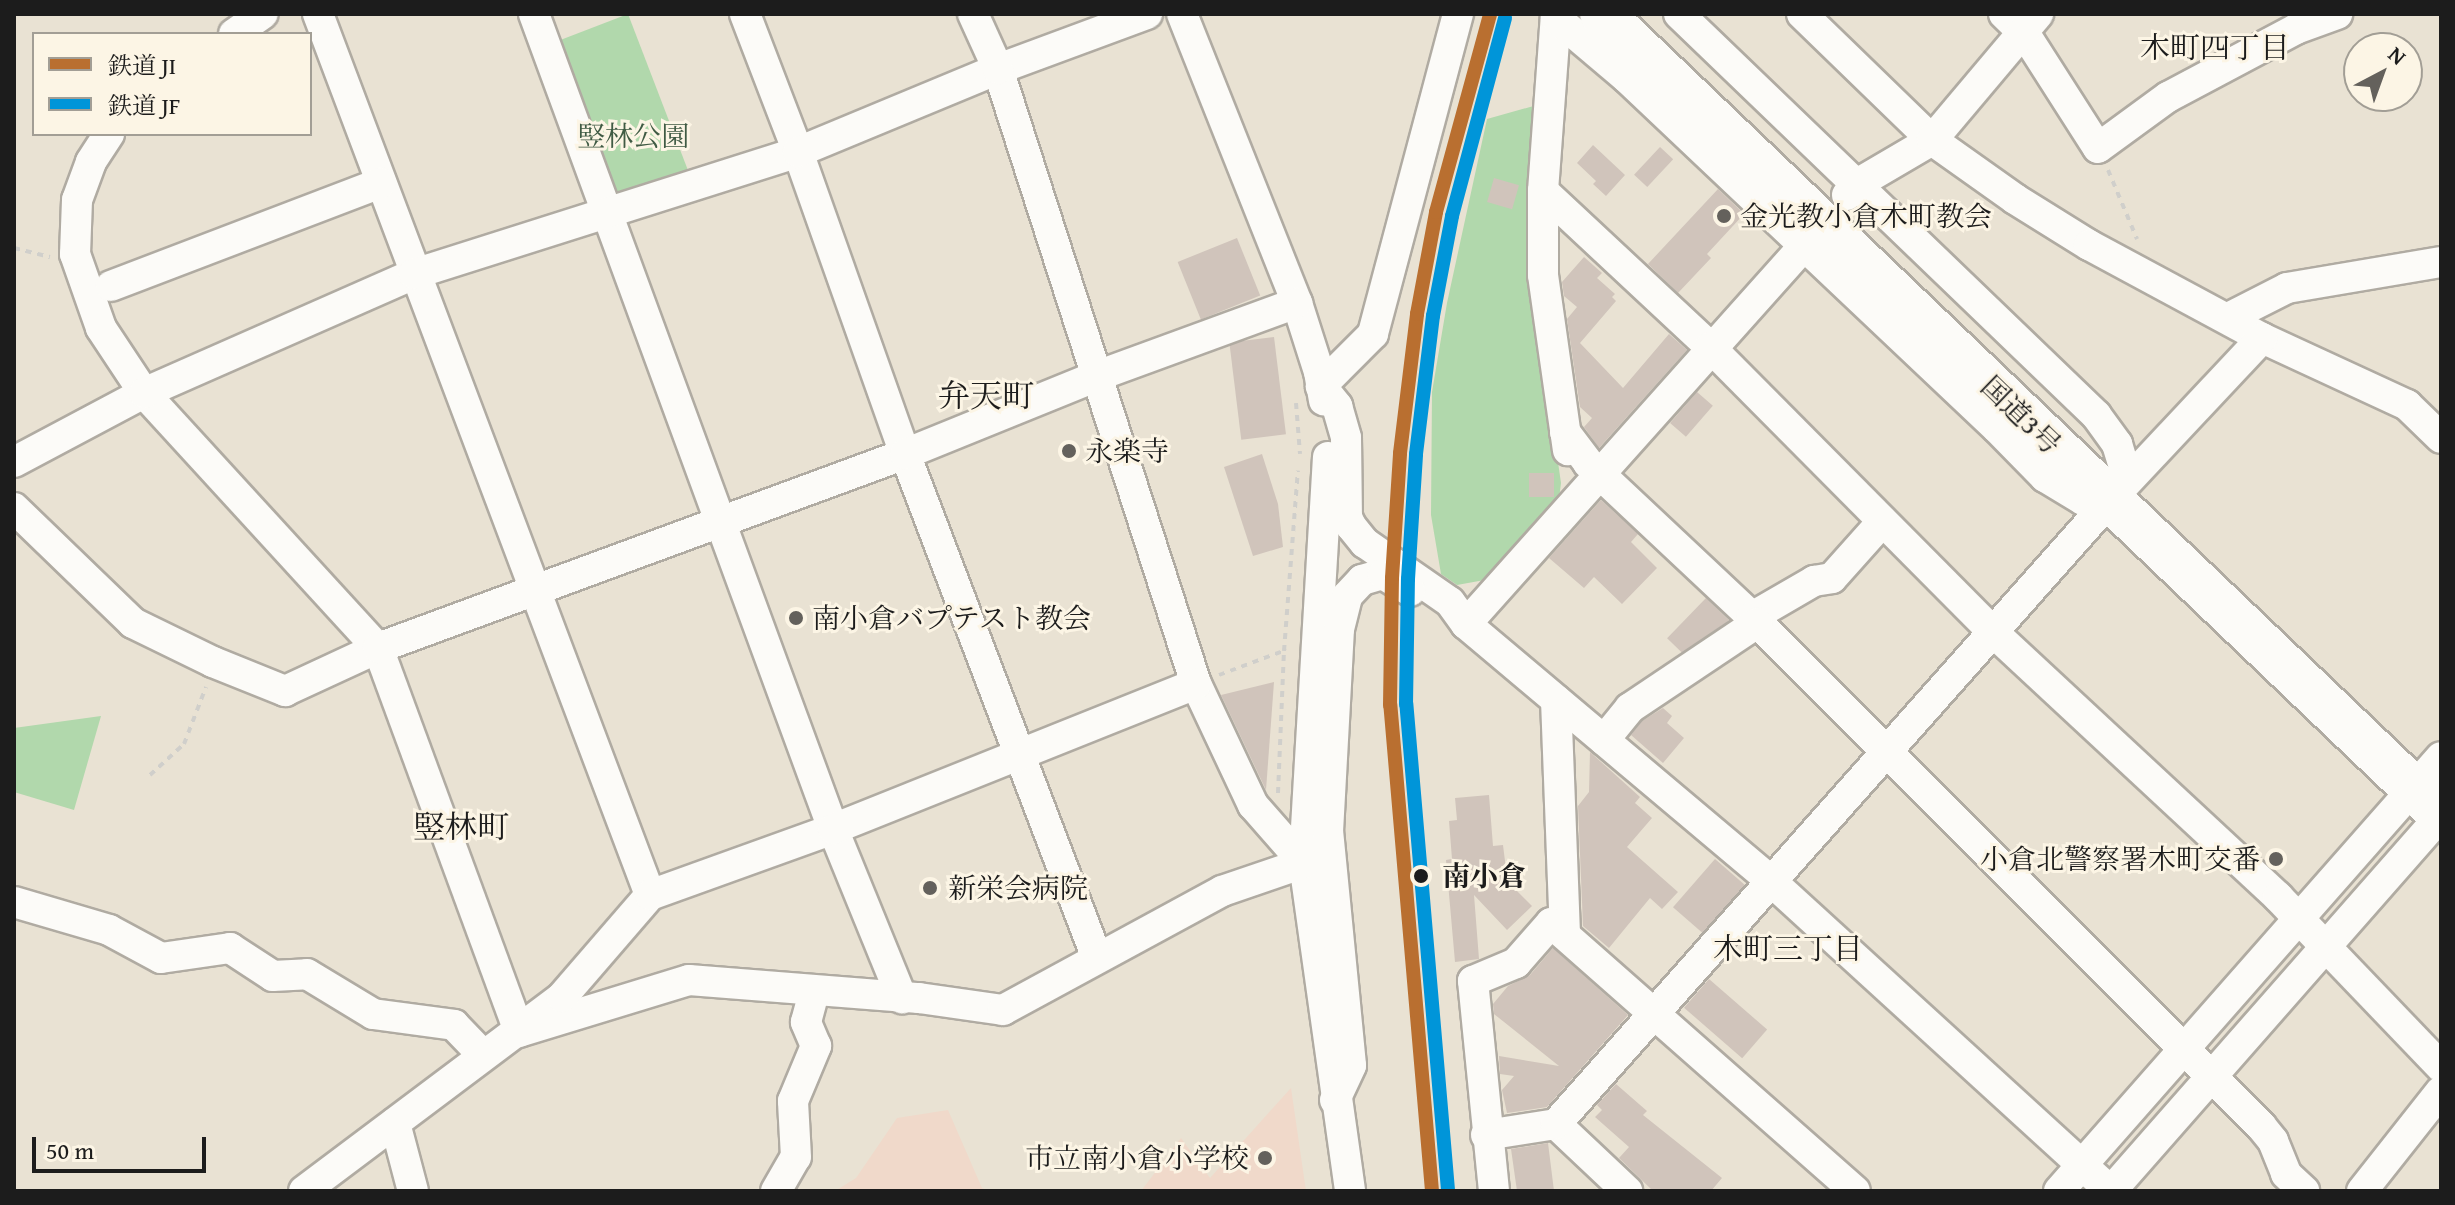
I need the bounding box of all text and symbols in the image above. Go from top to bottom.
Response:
district label: 木町四丁目 [2140,29,2290,65]
legend [32,32,312,136]
north arrow [2343,32,2423,112]
text: N [2381,38,2413,72]
text: 鉄道 JI [108,48,176,83]
text: 鉄道 JF [108,88,181,123]
park label: 竪林公園 [577,119,689,153]
place label: 金光教小倉木町教会 [1740,199,1992,233]
marker: 金光教小倉木町教会 [1715,207,1733,225]
street label: 国道3号 [1974,369,2068,461]
district label: 弁天町 [938,377,1034,415]
place label: 永楽寺 [1085,434,1169,468]
marker: 永楽寺 [1060,442,1078,460]
place label: 南小倉バプテスト教会 [812,601,1092,635]
marker: 南小倉バプテスト教会 [787,609,805,627]
district label: 竪林町 [413,808,509,846]
place label: 小倉北警察署木町交番 [1980,842,2260,876]
marker: 小倉北警察署木町交番 [2267,850,2285,868]
place label: 南小倉 [1442,859,1526,893]
marker: 南小倉 [1407,862,1435,890]
place label: 新栄会病院 [948,871,1088,905]
marker: 新栄会病院 [919,877,941,899]
district label: 木町三丁目 [1713,930,1863,966]
scale bar [36,1121,210,1171]
text: 50 m [46,1133,94,1168]
place label: 市立南小倉小学校 [1025,1141,1249,1175]
marker: 市立南小倉小学校 [1256,1149,1274,1167]

